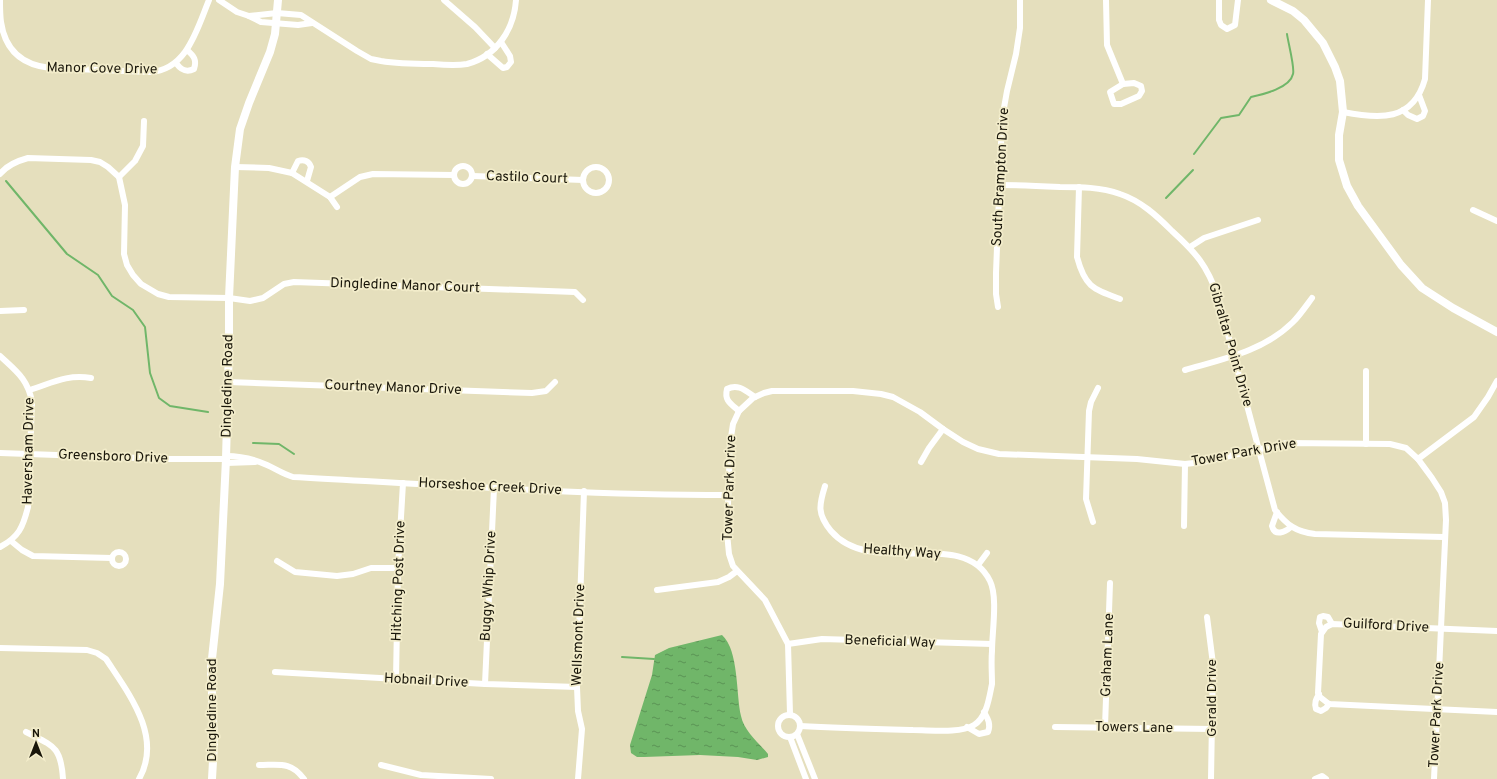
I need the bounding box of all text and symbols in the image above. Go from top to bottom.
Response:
street label: Manor Cove Drive [46,60,158,78]
street label: South Brampton Drive [989,107,1013,247]
street label: Castilo Court [486,168,568,188]
street label: Dingledine Manor Court [330,275,480,297]
street label: Gibraltar Point Drive [1204,281,1256,409]
street label: Dingledine Road [219,334,237,438]
street label: Courtney Manor Drive [324,377,462,399]
street label: Haversham Drive [20,397,38,505]
street label: Tower Park Drive [720,435,740,541]
street label: Tower Park Drive [1190,435,1298,471]
street label: Greensboro Drive [58,447,168,467]
street label: Horseshoe Creek Drive [418,475,562,499]
street label: Hitching Post Drive [388,520,410,642]
street label: Buggy Whip Drive [478,530,500,642]
street label: Healthy Way [863,541,941,563]
street label: Wellsmont Drive [569,584,589,686]
street label: Graham Lane [1098,613,1118,697]
street label: Guilford Drive [1343,615,1429,637]
street label: Beneficial Way [844,632,936,652]
street label: Dingledine Road [204,658,221,762]
street label: Gerald Drive [1204,659,1221,737]
street label: Tower Park Drive [1426,662,1448,768]
street label: Hobnail Drive [383,670,469,692]
street label: Towers Lane [1095,719,1173,737]
north arrow [16,723,56,763]
text: N [32,727,40,741]

